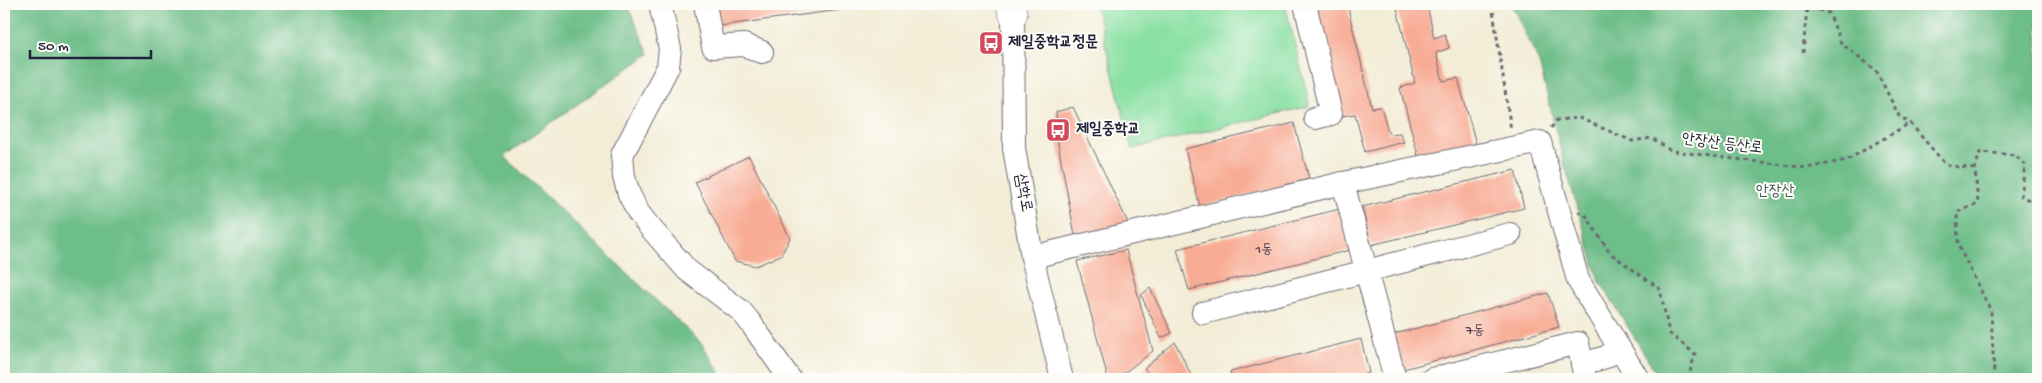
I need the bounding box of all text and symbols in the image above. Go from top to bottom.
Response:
scale bar [30,28,151,60]
bus stop icon: 제일중학교정문 [978,30,1004,56]
place label: 제일중학교정문 [1008,33,1098,53]
text: 50 m [38,38,69,56]
bus stop icon: 제일중학교 [1045,117,1071,143]
place label: 제일중학교 [1076,120,1140,140]
street label: 안장산 등산로 [1681,131,1763,159]
street label: 삼학로 [1009,172,1035,214]
park label: 안장산 [1756,183,1794,202]
house number: 1동 [1255,242,1272,259]
house number: 7동 [1465,323,1484,340]

